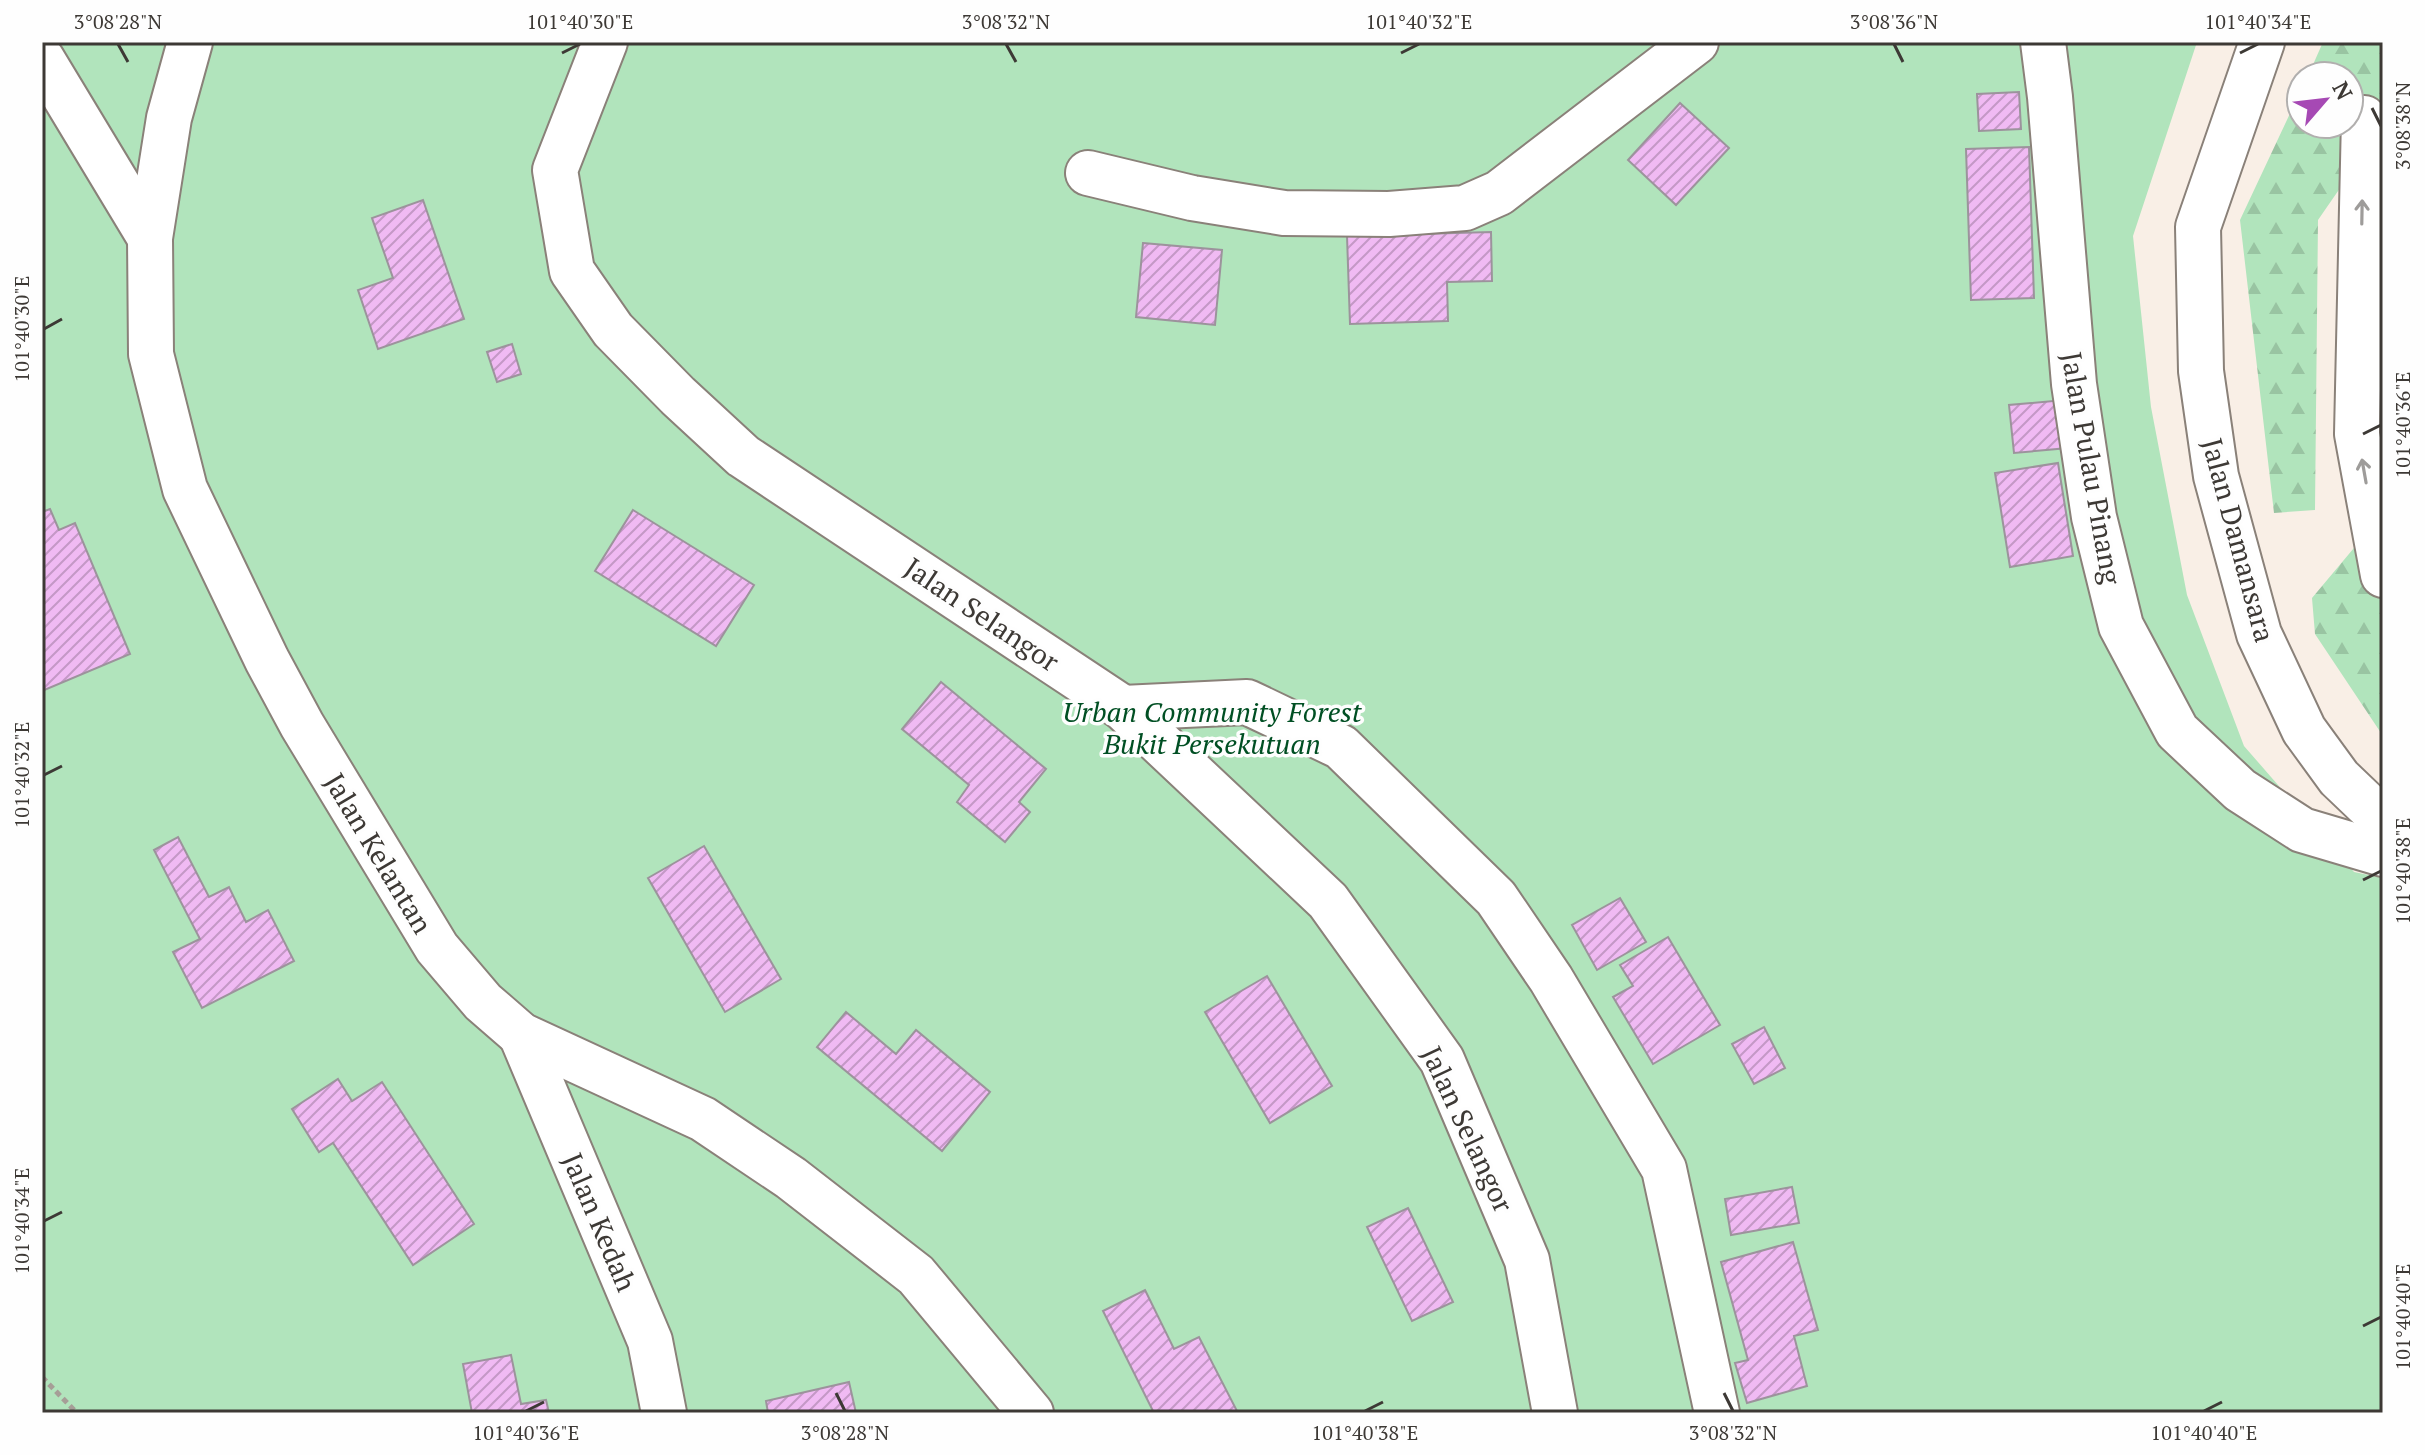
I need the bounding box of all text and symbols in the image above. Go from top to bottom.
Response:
text: 3°08'28"N [74,8,163,35]
text: 101°40'30"E [527,8,633,35]
text: 3°08'32"N [962,8,1051,35]
text: 101°40'32"E [1366,8,1472,35]
text: 3°08'36"N [1850,8,1939,35]
text: 101°40'34"E [2205,8,2311,35]
north arrow [2285,60,2365,140]
text: N [2326,76,2360,105]
text: 3°08'38"N [2389,81,2416,170]
one-way arrow [2354,199,2370,225]
text: 101°40'30"E [8,276,35,382]
street label: Jalan Pulau Pinang [2053,349,2131,588]
text: 101°40'36"E [2389,372,2416,478]
street label: Jalan Damansara [2194,434,2284,646]
one-way arrow [2355,459,2370,484]
street label: Jalan Selangor [897,549,1067,680]
park label: Urban Community Forest Bukit Persekutuan [1062,693,1362,762]
text: 101°40'32"E [8,722,35,828]
street label: Jalan Kelantan [317,766,442,940]
text: 101°40'38"E [2389,818,2416,924]
street label: Jalan Selangor [1413,1040,1523,1218]
street label: Jalan Kedah [554,1147,646,1297]
text: 101°40'34"E [8,1168,35,1274]
text: 101°40'40"E [2389,1264,2416,1370]
text: 101°40'36"E [473,1419,579,1446]
text: 3°08'28"N [801,1419,890,1446]
text: 101°40'38"E [1312,1419,1418,1446]
text: 3°08'32"N [1689,1419,1778,1446]
text: 101°40'40"E [2151,1419,2257,1446]

